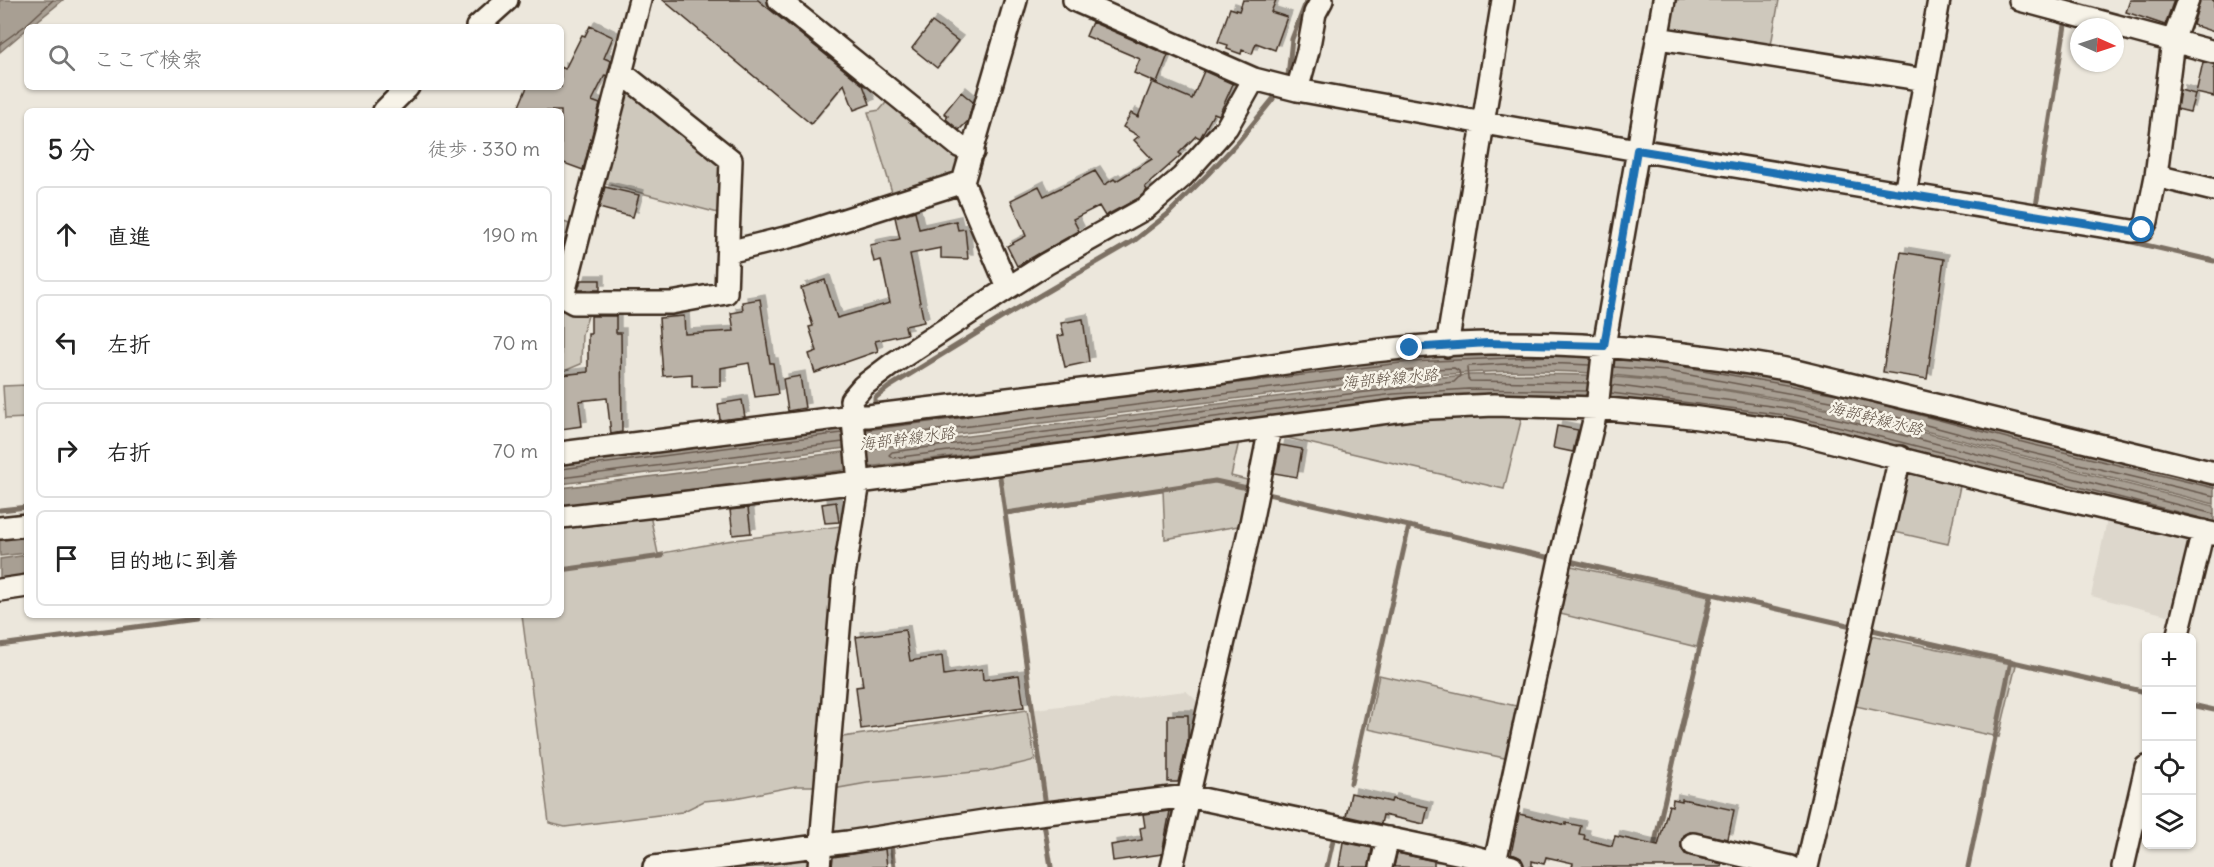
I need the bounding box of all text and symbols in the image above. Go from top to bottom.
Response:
north arrow [2070,18,2124,72]
search box [24,24,564,90]
icon: search [45,41,78,74]
text: ここで検索 [93,45,203,73]
text: 5 分 [48,133,95,166]
text: 徒歩 · 330 m [428,136,540,161]
route start [2128,216,2154,242]
icon: ahead [50,218,83,251]
text: 直進 [107,222,151,250]
text: 190 m [483,222,538,247]
icon: left [50,326,83,359]
text: 左折 [107,330,151,358]
text: 70 m [493,330,538,355]
route end [1396,334,1422,360]
water label: 海部幹線水路 [1341,364,1440,392]
water label: 海部幹線水路 [1827,397,1926,440]
water label: 海部幹線水路 [858,422,957,454]
icon: right [50,434,83,467]
text: 右折 [107,438,151,466]
text: 70 m [493,438,538,463]
icon: arrive [50,542,83,575]
text: 目的地に到着 [107,546,239,574]
map controls [2142,633,2196,849]
button: + [2142,633,2196,687]
button: − [2142,687,2196,741]
button: locate [2142,741,2196,795]
button: layers [2142,795,2196,849]

